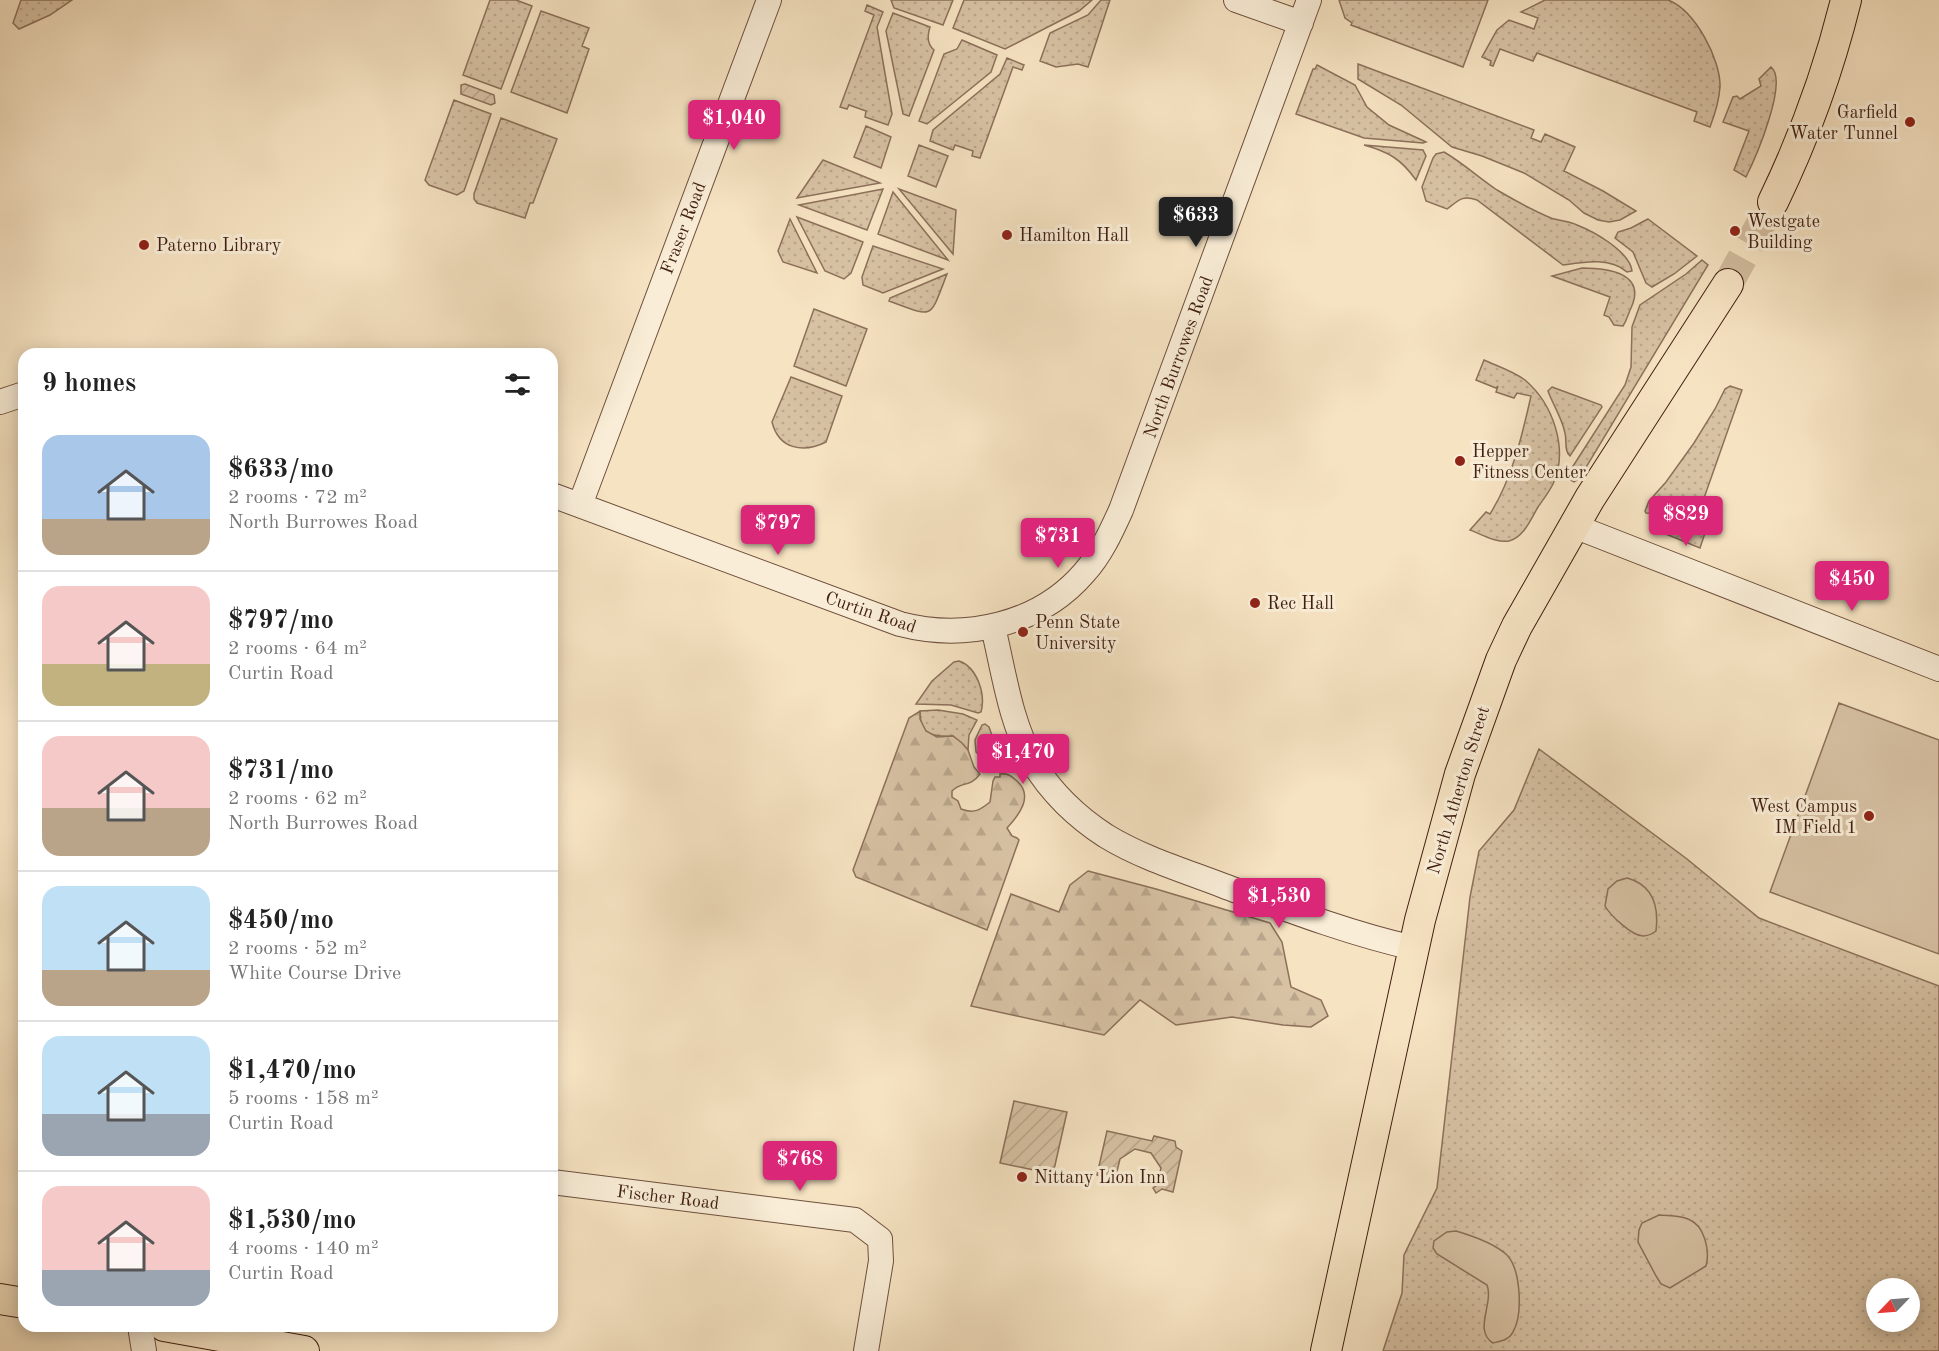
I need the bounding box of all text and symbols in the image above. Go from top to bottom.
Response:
pin: $1,040 [685,100,783,151]
place label: Garfield Water Tunnel [1789,104,1898,143]
text: $1,040 [702,109,766,129]
marker: Garfield Water Tunnel [1903,115,1917,129]
street label: Fraser Road [658,180,710,277]
pin: $633 [1160,197,1232,248]
text: $633 [1173,206,1219,226]
place label: Westgate Building [1747,213,1820,252]
marker: Westgate Building [1728,224,1742,238]
place label: Hamilton Hall [1019,227,1129,245]
marker: Hamilton Hall [1000,228,1014,242]
place label: Paterno Library [156,237,282,255]
marker: Paterno Library [137,238,151,252]
street label: North Burrowes Road [1141,274,1217,441]
icon: filters [501,368,534,401]
text: 9 homes [42,371,136,397]
place label: Hepper Fitness Center [1472,443,1587,482]
marker: Hepper Fitness Center [1453,454,1467,468]
text: $633/mo [228,457,334,483]
icon: home [90,459,162,531]
text: 2 rooms · 72 m² [228,488,367,508]
pin: $829 [1650,496,1722,547]
pin: $797 [742,505,814,556]
text: $829 [1663,505,1709,525]
text: North Burrowes Road [228,513,418,533]
text: $797 [755,514,801,534]
pin: $731 [1022,518,1094,569]
text: $731 [1035,527,1081,547]
pin: $450 [1816,561,1888,612]
text: $450 [1829,570,1875,590]
street label: Curtin Road [823,589,919,637]
place label: Rec Hall [1267,595,1334,613]
marker: Rec Hall [1248,596,1262,610]
text: $797/mo [228,608,334,634]
icon: home [90,610,162,682]
place label: Penn State University [1035,614,1120,653]
marker: Penn State University [1016,625,1030,639]
text: 2 rooms · 64 m² [228,639,367,659]
text: Curtin Road [228,664,334,684]
street label: North Atherton Street [1425,704,1493,876]
pin: $1,470 [974,734,1072,785]
text: $1,470 [991,743,1055,763]
text: $731/mo [228,758,334,784]
icon: home [90,760,162,832]
text: 2 rooms · 62 m² [228,789,367,809]
place label: West Campus IM Field 1 [1750,798,1857,837]
marker: West Campus IM Field 1 [1862,809,1876,823]
text: North Burrowes Road [228,814,418,834]
pin: $1,530 [1230,878,1328,929]
text: $1,530 [1247,887,1311,907]
text: $450/mo [228,908,334,934]
icon: home [90,910,162,982]
text: 2 rooms · 52 m² [228,939,367,959]
text: White Course Drive [228,964,401,984]
text: $1,470/mo [228,1058,356,1084]
icon: home [90,1060,162,1132]
text: 5 rooms · 158 m² [228,1089,378,1109]
text: Curtin Road [228,1114,334,1134]
pin: $768 [764,1141,836,1192]
text: $768 [777,1150,823,1170]
place label: Nittany Lion Inn [1034,1169,1166,1187]
marker: Nittany Lion Inn [1015,1170,1029,1184]
street label: Fischer Road [616,1183,720,1213]
text: $1,530/mo [228,1208,356,1234]
icon: home [90,1210,162,1282]
text: 4 rooms · 140 m² [228,1239,378,1259]
text: Curtin Road [228,1264,334,1284]
north arrow [1866,1278,1920,1332]
map controls [1866,1278,1920,1332]

